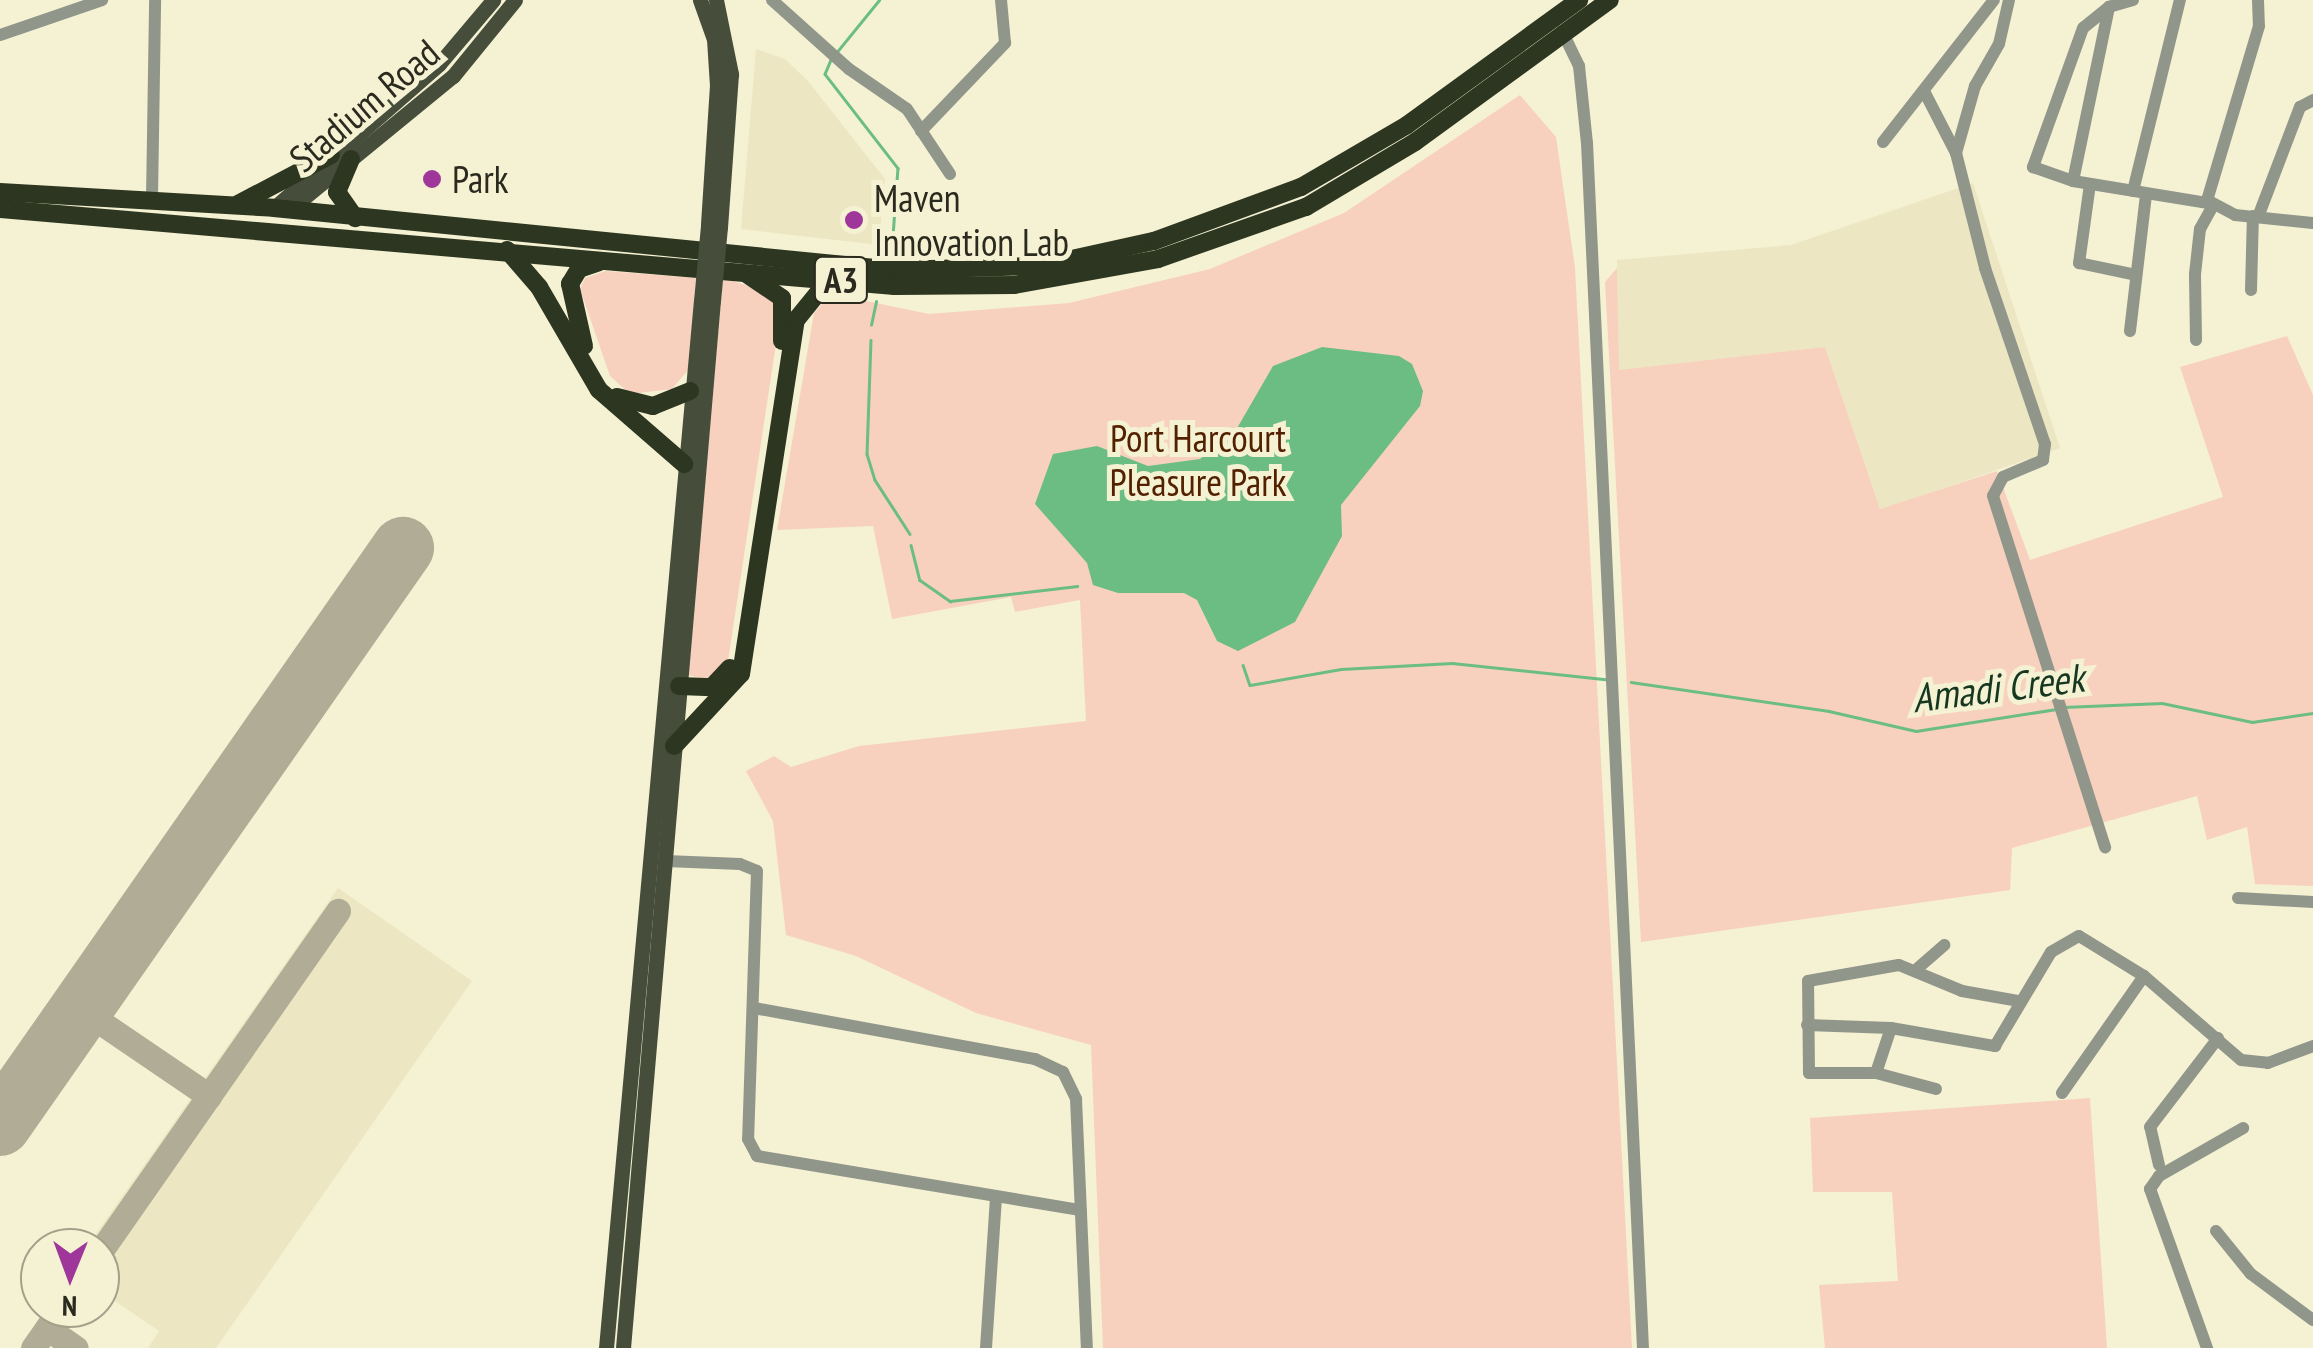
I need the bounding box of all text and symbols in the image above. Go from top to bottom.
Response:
street label: Stadium Road [280,29,448,181]
place label: Park [452,156,508,202]
marker: Park [421,168,443,190]
place label: Maven Innovation Lab [874,175,1069,264]
marker: Maven Innovation Lab [843,209,865,231]
road number: A3 [814,250,868,310]
park label: Port Harcourt Pleasure Park [1110,415,1286,504]
water label: Amadi Creek [1909,653,2087,721]
north arrow [20,1228,120,1328]
text: N [62,1288,77,1325]

